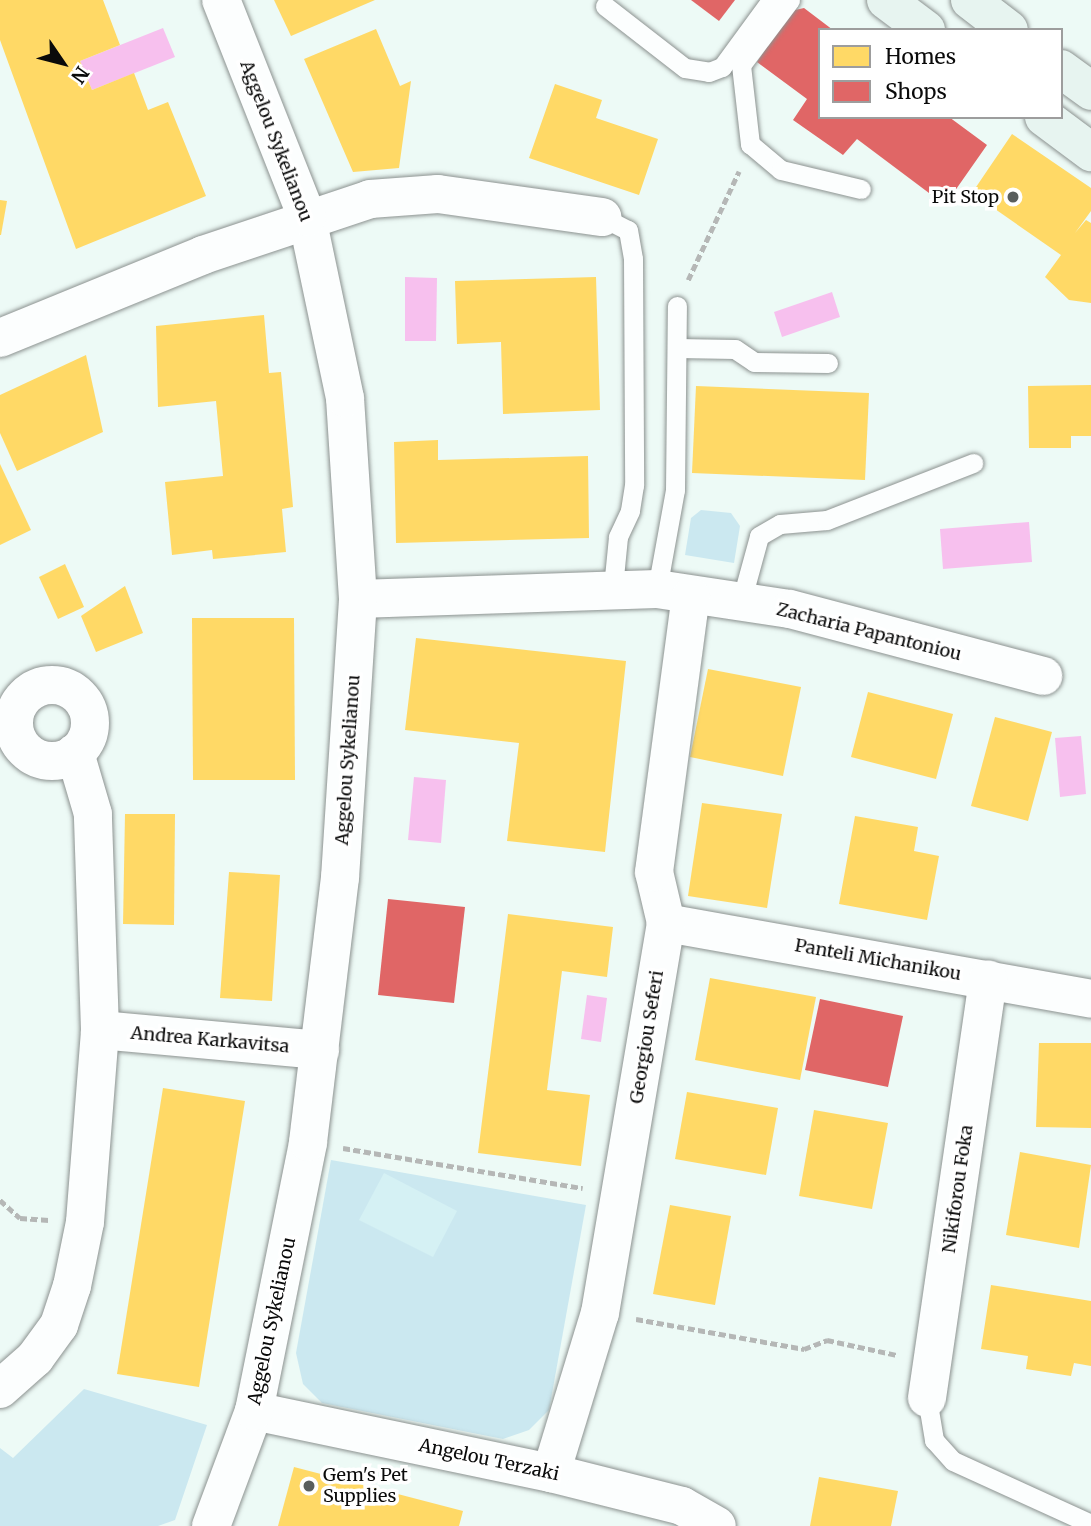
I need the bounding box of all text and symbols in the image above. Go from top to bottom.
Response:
north arrow [28,28,98,98]
legend [818,28,1063,119]
text: Homes [885,43,956,70]
street label: Aggelou Sykelianou [235,57,317,225]
text: N [66,62,94,88]
text: Shops [885,78,947,105]
place label: Pit Stop [932,186,999,208]
marker: Pit Stop [1005,189,1021,205]
street label: Zacharia Papantoniou [774,599,964,665]
street label: Aggelou Sykelianou [331,674,365,846]
street label: Panteli Michanikou [793,935,963,985]
street label: Georgiou Seferi [626,969,668,1105]
street label: Andrea Karkavitsa [130,1022,290,1058]
street label: Nikiforou Foka [938,1124,978,1254]
street label: Aggelou Sykelianou [244,1235,300,1407]
street label: Angelou Terzaki [417,1435,561,1485]
place label: Gem's Pet Supplies [323,1465,408,1508]
marker: Gem's Pet Supplies [301,1478,317,1494]

